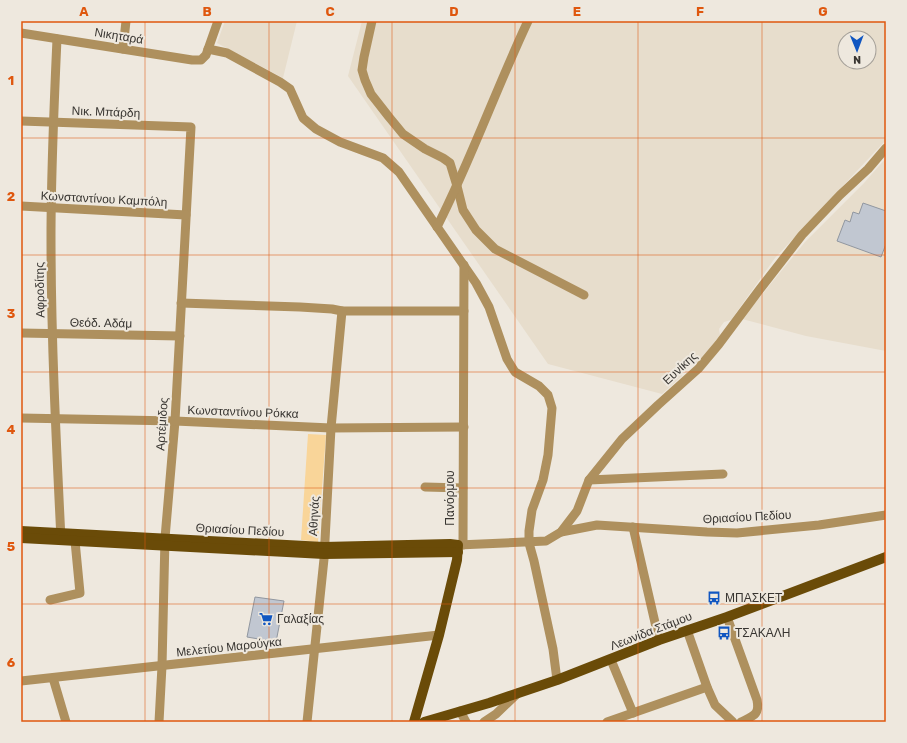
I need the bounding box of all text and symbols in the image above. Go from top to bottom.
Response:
text: A [79,4,89,19]
text: B [202,4,212,19]
text: C [325,4,335,19]
text: D [449,4,459,19]
text: E [573,4,581,19]
text: F [696,4,704,19]
text: G [818,4,828,19]
street label: Νικηταρά [94,25,144,47]
north arrow [837,30,877,70]
text: N [853,53,861,66]
text: 1 [8,73,14,88]
street label: Νικ. Μπάρδη [72,104,140,120]
text: 2 [7,189,15,204]
street label: Κωνσταντίνου Καμπόλη [40,189,168,209]
street label: Αφροδίτης [33,262,47,318]
text: 3 [7,306,16,321]
street label: Θεόδ. Αδάμ [70,315,132,331]
street label: Ευνίκης [660,349,700,387]
street label: Αρτέμιδος [153,397,171,451]
street label: Κωνσταντίνου Ρόκκα [187,403,299,421]
text: 4 [7,422,16,437]
street label: Πανόρμου [443,470,457,526]
street label: Αθηνάς [306,495,322,536]
street label: Θριασίου Πεδίου [702,508,792,526]
street label: Θριασίου Πεδίου [195,521,285,539]
text: 5 [7,539,15,554]
bus stop icon: ΜΠΑΣΚΕΤ [706,590,722,606]
place label: ΜΠΑΣΚΕΤ [725,591,783,605]
street label: Λεωνίδα Στάμου [608,609,694,653]
supermarket icon: Γαλαξίας [258,611,274,627]
place label: Γαλαξίας [277,612,324,626]
bus stop icon: ΤΣΑΚΑΛΗ [716,625,732,641]
place label: ΤΣΑΚΑΛΗ [735,626,790,640]
street label: Μελετίου Μαρούγκα [176,634,283,660]
text: 6 [7,655,16,670]

